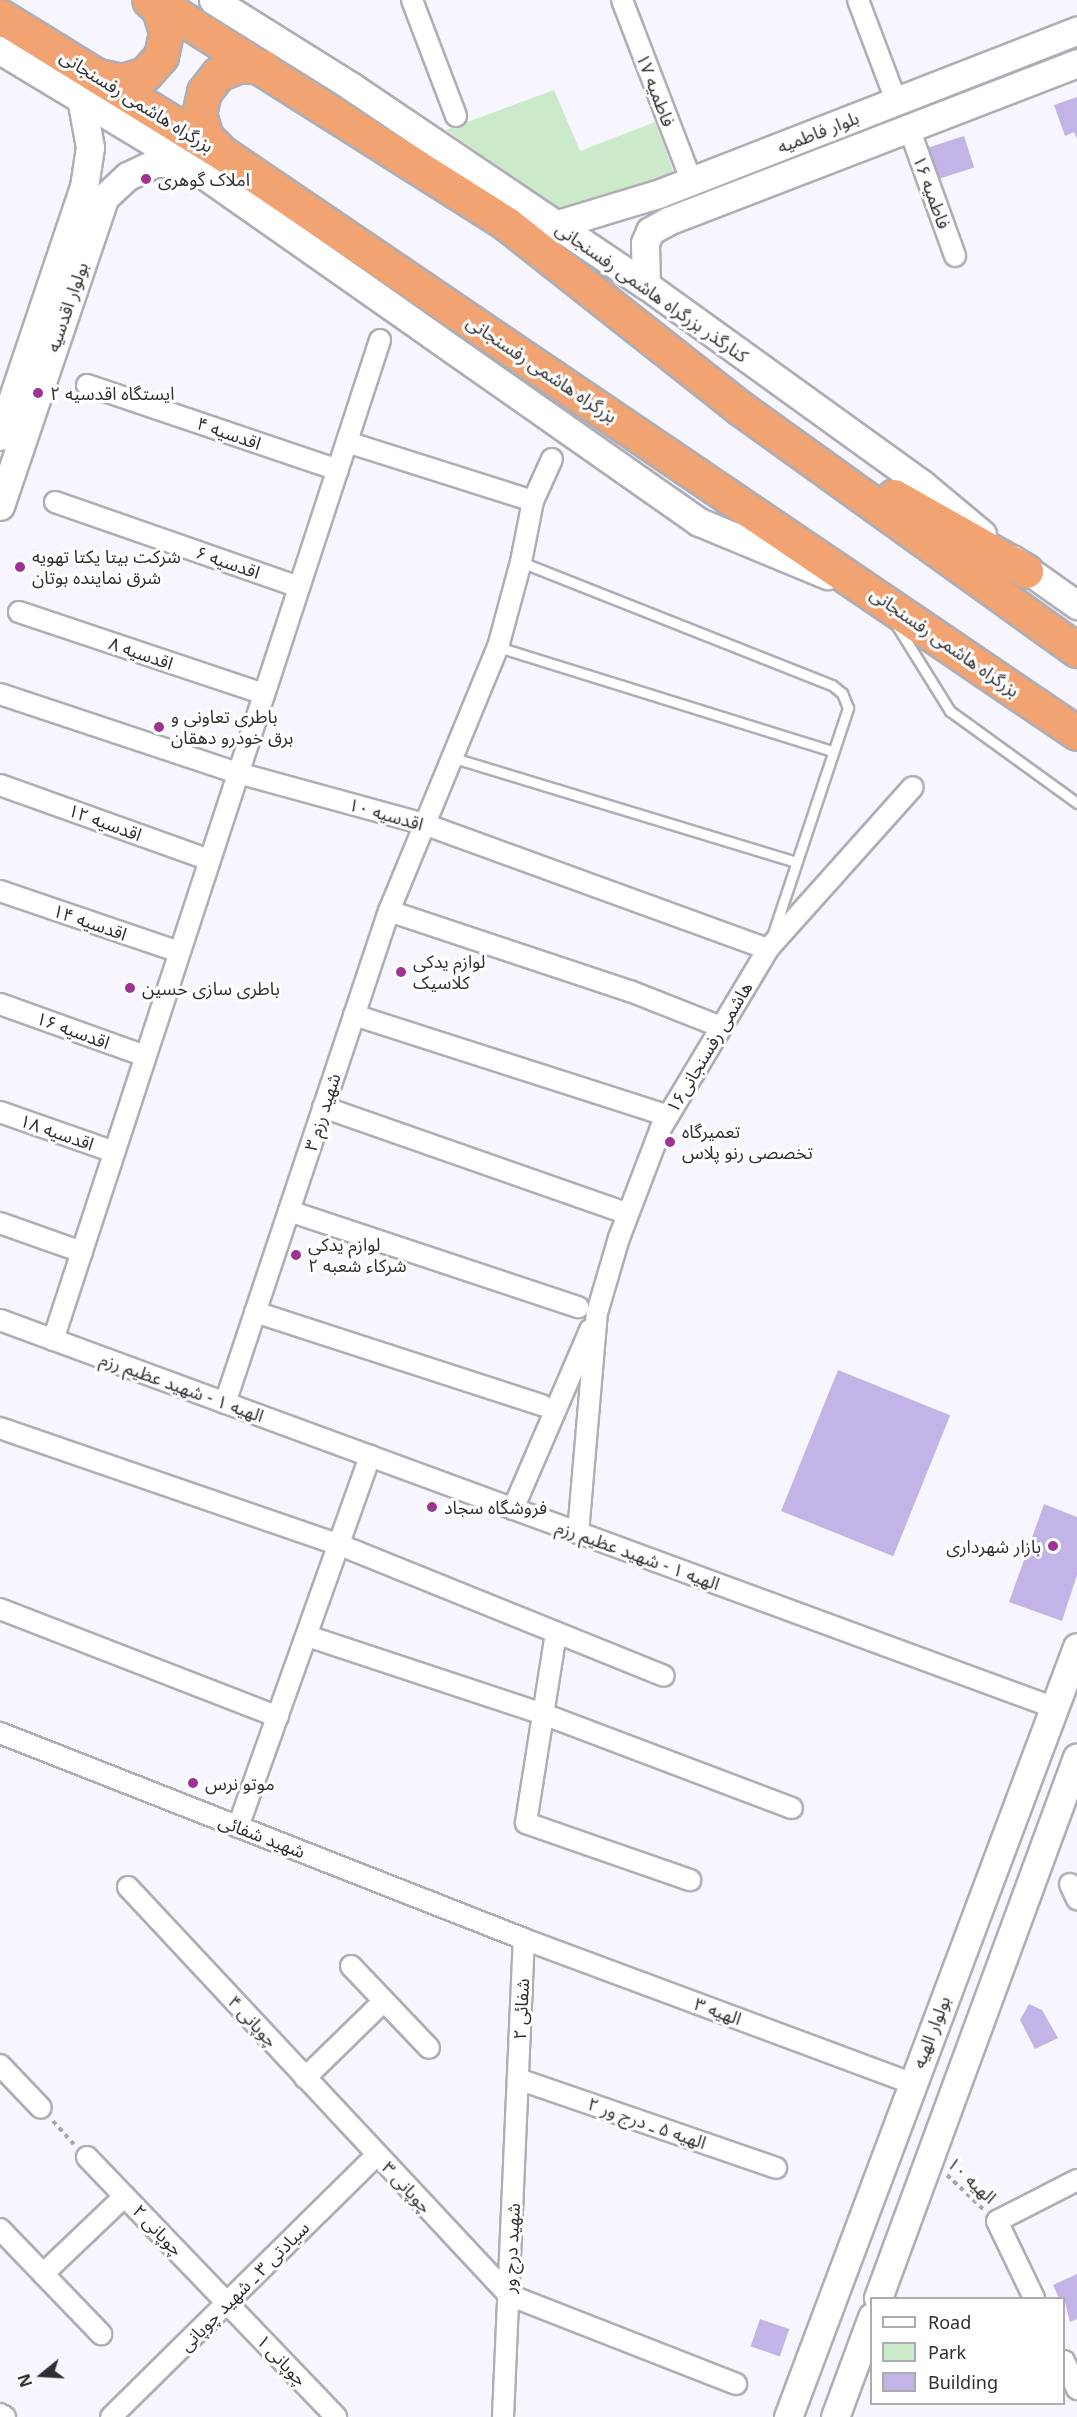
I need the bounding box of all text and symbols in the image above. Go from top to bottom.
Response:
street label: بزرگراه هاشمی رفسنجانی [56,45,218,157]
street label: فاطمیه ۱۷ [632,50,680,130]
street label: بلوار فاطمیه [774,107,862,157]
street label: فاطمیه ۱۶ [909,152,955,232]
place label: املاک گوهری [158,168,250,190]
marker: املاک گوهری [139,172,153,186]
street label: کنارگذر بزرگراه هاشمی رفسنجانی [552,217,752,367]
street label: بولوار اقدسیه [42,259,92,355]
street label: بزرگراه هاشمی رفسنجانی [463,311,621,427]
place label: ایستگاه اقدسیه ۲ [50,382,174,404]
marker: ایستگاه اقدسیه ۲ [31,386,45,400]
street label: اقدسیه ۴ [194,412,264,454]
street label: اقدسیه ۶ [193,541,263,583]
place label: شرکت بیتا یکتا تهویه شرق نماینده بوتان [32,546,181,588]
marker: شرکت بیتا یکتا تهویه شرق نماینده بوتان [13,560,27,574]
street label: بزرگراه هاشمی رفسنجانی [866,583,1024,701]
street label: اقدسیه ۸ [106,632,176,674]
place label: باطری تعاونی و برق خودرو دهقان [171,706,293,748]
marker: باطری تعاونی و برق خودرو دهقان [152,720,166,734]
street label: اقدسیه ۱۰ [346,793,426,835]
street label: اقدسیه ۱۲ [65,799,145,845]
street label: اقدسیه ۱۴ [50,899,130,945]
place label: لوازم یدکی کلاسیک [413,951,485,994]
marker: لوازم یدکی کلاسیک [394,965,408,979]
place label: باطری سازی حسین [142,977,280,999]
street label: هاشمی رفسنجانی۱۶ [661,978,757,1116]
marker: باطری سازی حسین [123,981,137,995]
street label: اقدسیه ۱۶ [33,1007,113,1053]
street label: شهید رزم ۳ [299,1070,345,1154]
street label: اقدسیه ۱۸ [17,1109,97,1155]
place label: تعمیرگاه تخصصی رنو پلاس [682,1121,813,1164]
marker: تعمیرگاه تخصصی رنو پلاس [663,1135,677,1149]
place label: لوازم یدکی شرکاء شعبه ۲ [308,1234,407,1276]
marker: لوازم یدکی شرکاء شعبه ۲ [289,1248,303,1262]
street label: الهیه ۱ - شهید عظیم رزم [97,1347,267,1427]
place label: فروشگاه سجاد [444,1496,547,1518]
marker: فروشگاه سجاد [425,1500,439,1514]
street label: الهیه ۱ - شهید عظیم رزم [553,1515,723,1595]
place label: بازار شهرداری [946,1535,1041,1557]
marker: بازار شهرداری [1046,1539,1060,1553]
place label: موتو نرس [205,1772,275,1794]
marker: موتو نرس [186,1776,200,1790]
street label: شهید شفائی [216,1810,308,1862]
street label: شفائی ۲ [509,1978,533,2040]
street label: چوپانی ۴ [224,1991,282,2051]
street label: الهیه ۳ [692,1993,744,2029]
street label: بولوار الهیه [907,1993,955,2071]
street label: الهیه ۵ ـ درج ور ۲ [585,2093,709,2153]
street label: الهیه ۱۰ [943,2152,1001,2208]
street label: چوپانی ۳ [378,2157,436,2217]
street label: چوپانی ۲ [128,2200,188,2260]
street label: شهید درج ور [498,2202,524,2294]
street label: سیادتی ۳ ـ شهید چوپانی [175,2217,313,2355]
legend [870,2297,1065,2405]
text: Road [928,2310,971,2334]
street label: چوپانی ۱ [252,2330,312,2390]
text: Park [928,2340,966,2364]
north arrow [12,2345,72,2405]
text: Building [928,2370,998,2394]
text: N [12,2371,37,2390]

